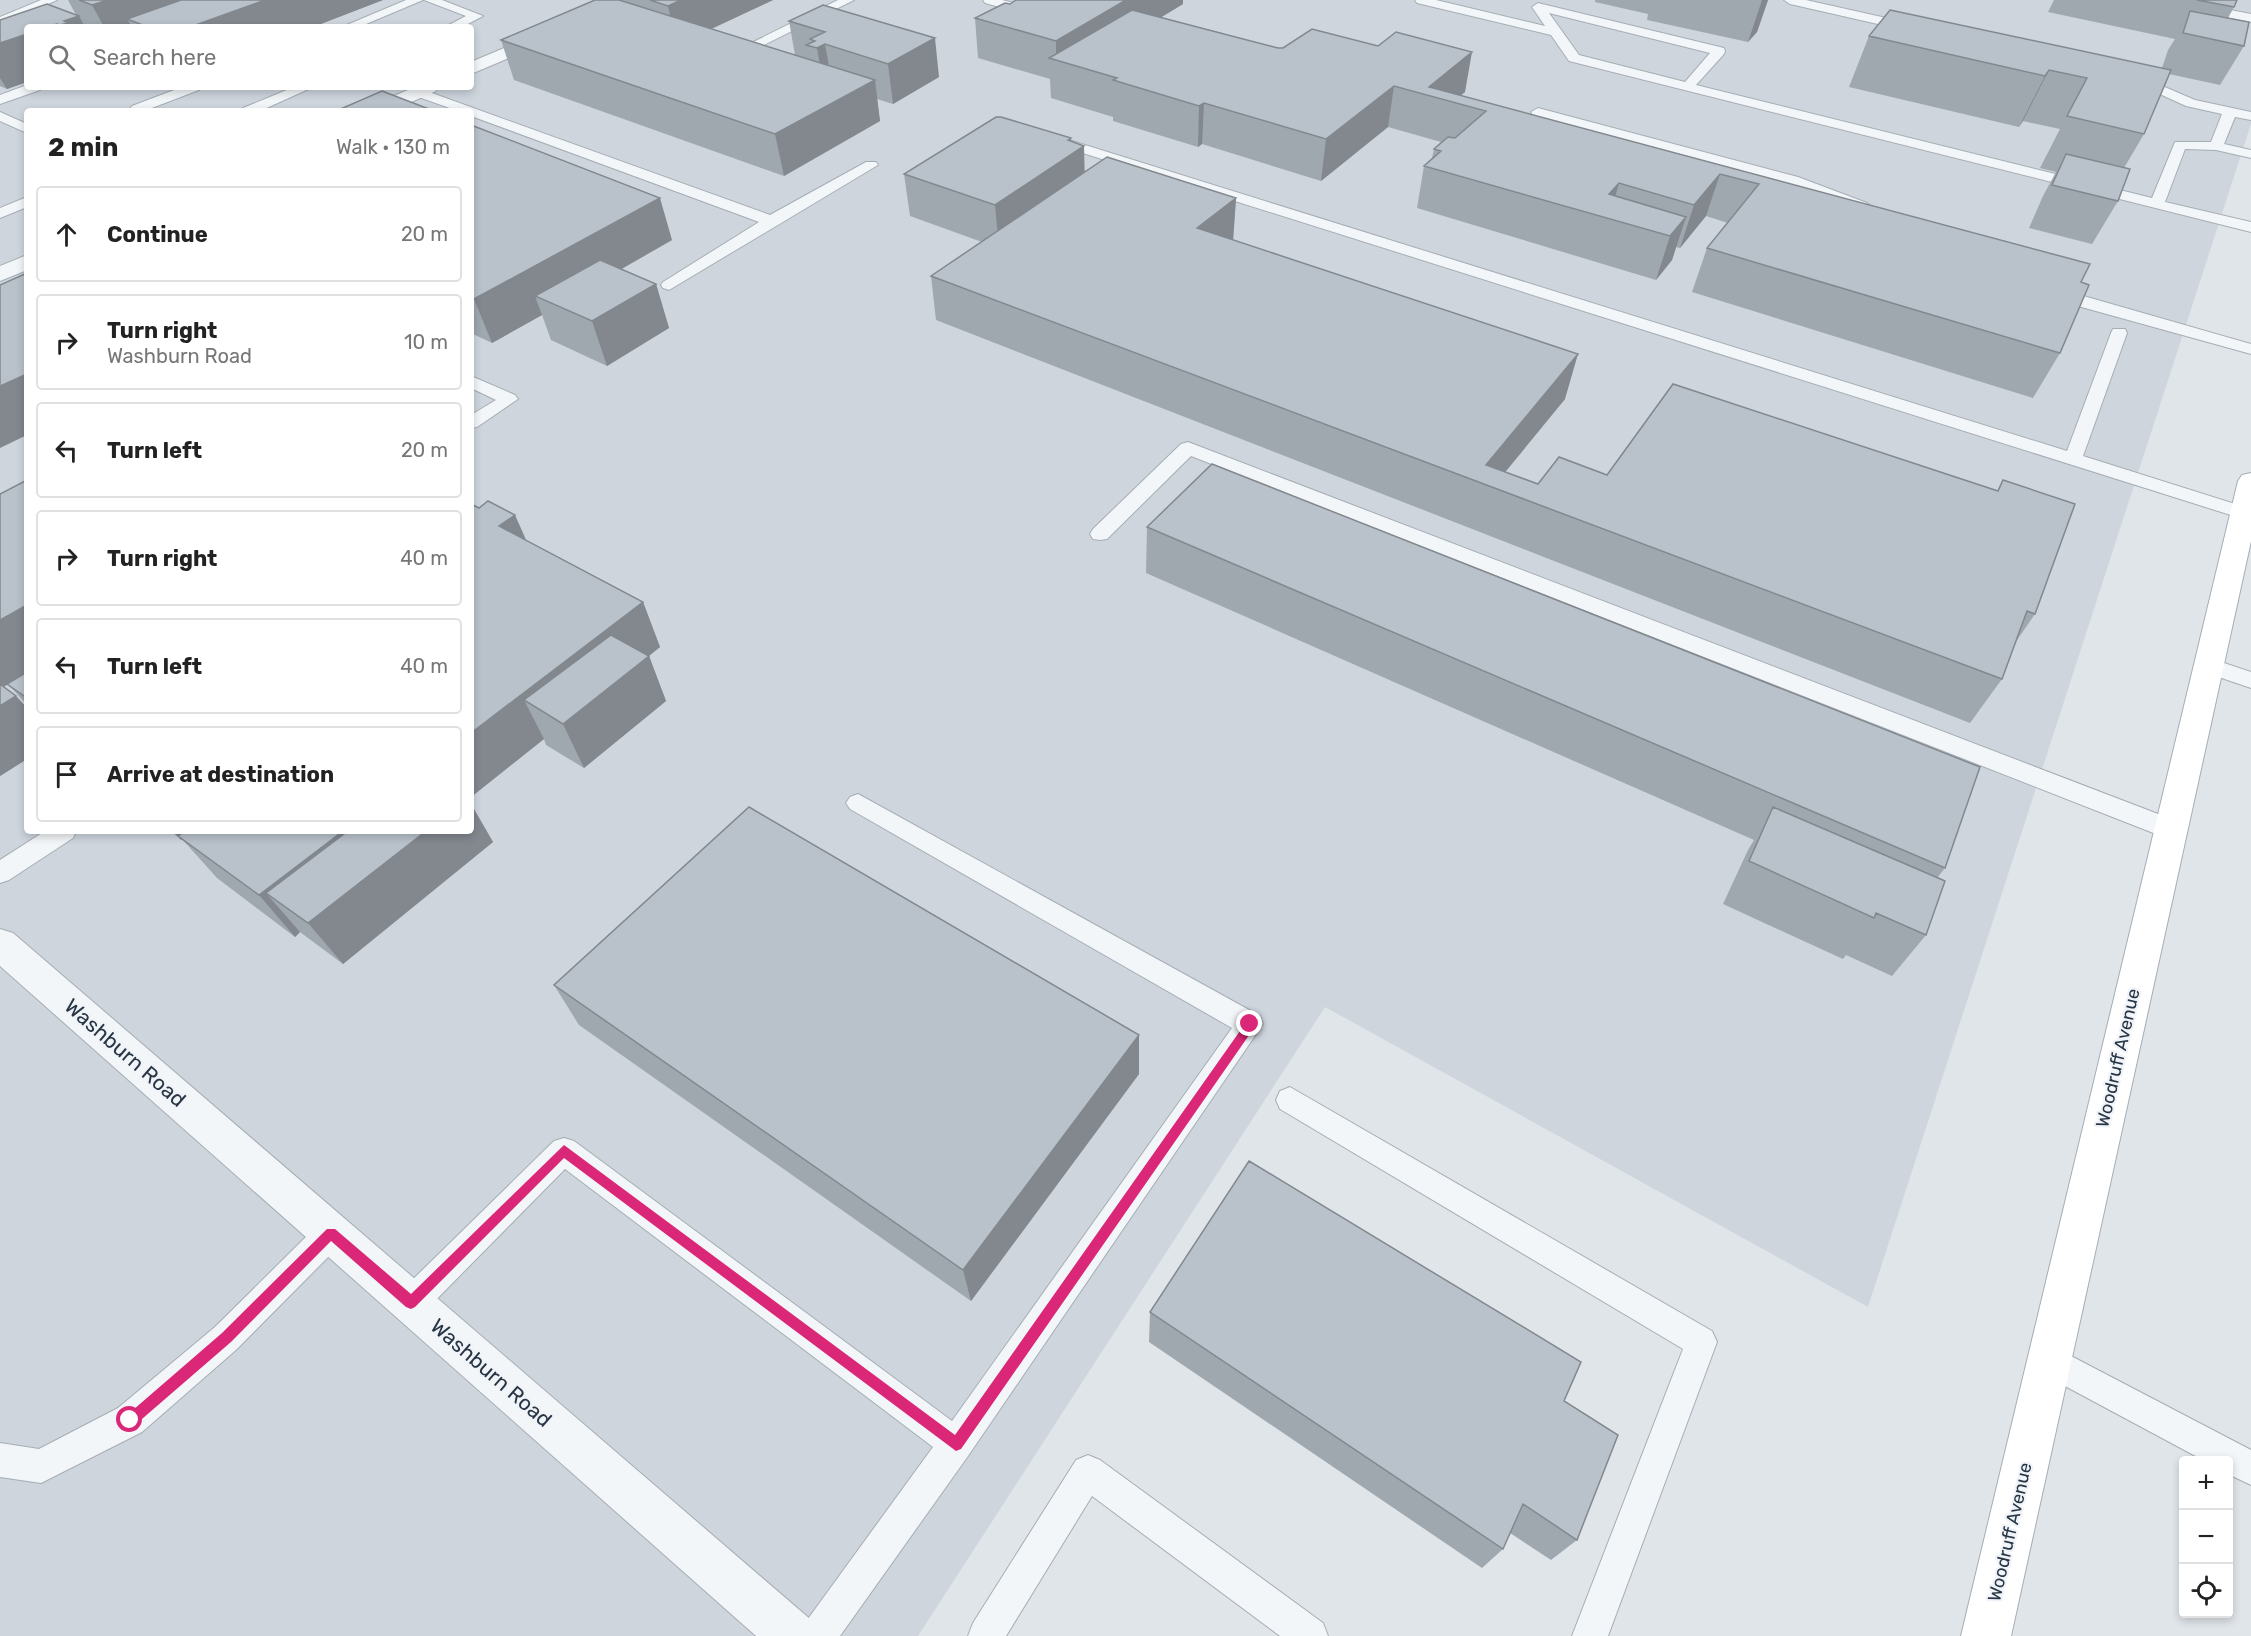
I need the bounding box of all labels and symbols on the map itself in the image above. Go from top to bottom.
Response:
street label: Woodruff Avenue [2091,986,2145,1130]
street label: Washburn Road [60,993,191,1112]
route end [1236,1010,1262,1036]
street label: Washburn Road [426,1313,557,1432]
route start [116,1406,142,1432]
street label: Woodruff Avenue [1983,1460,2037,1604]

